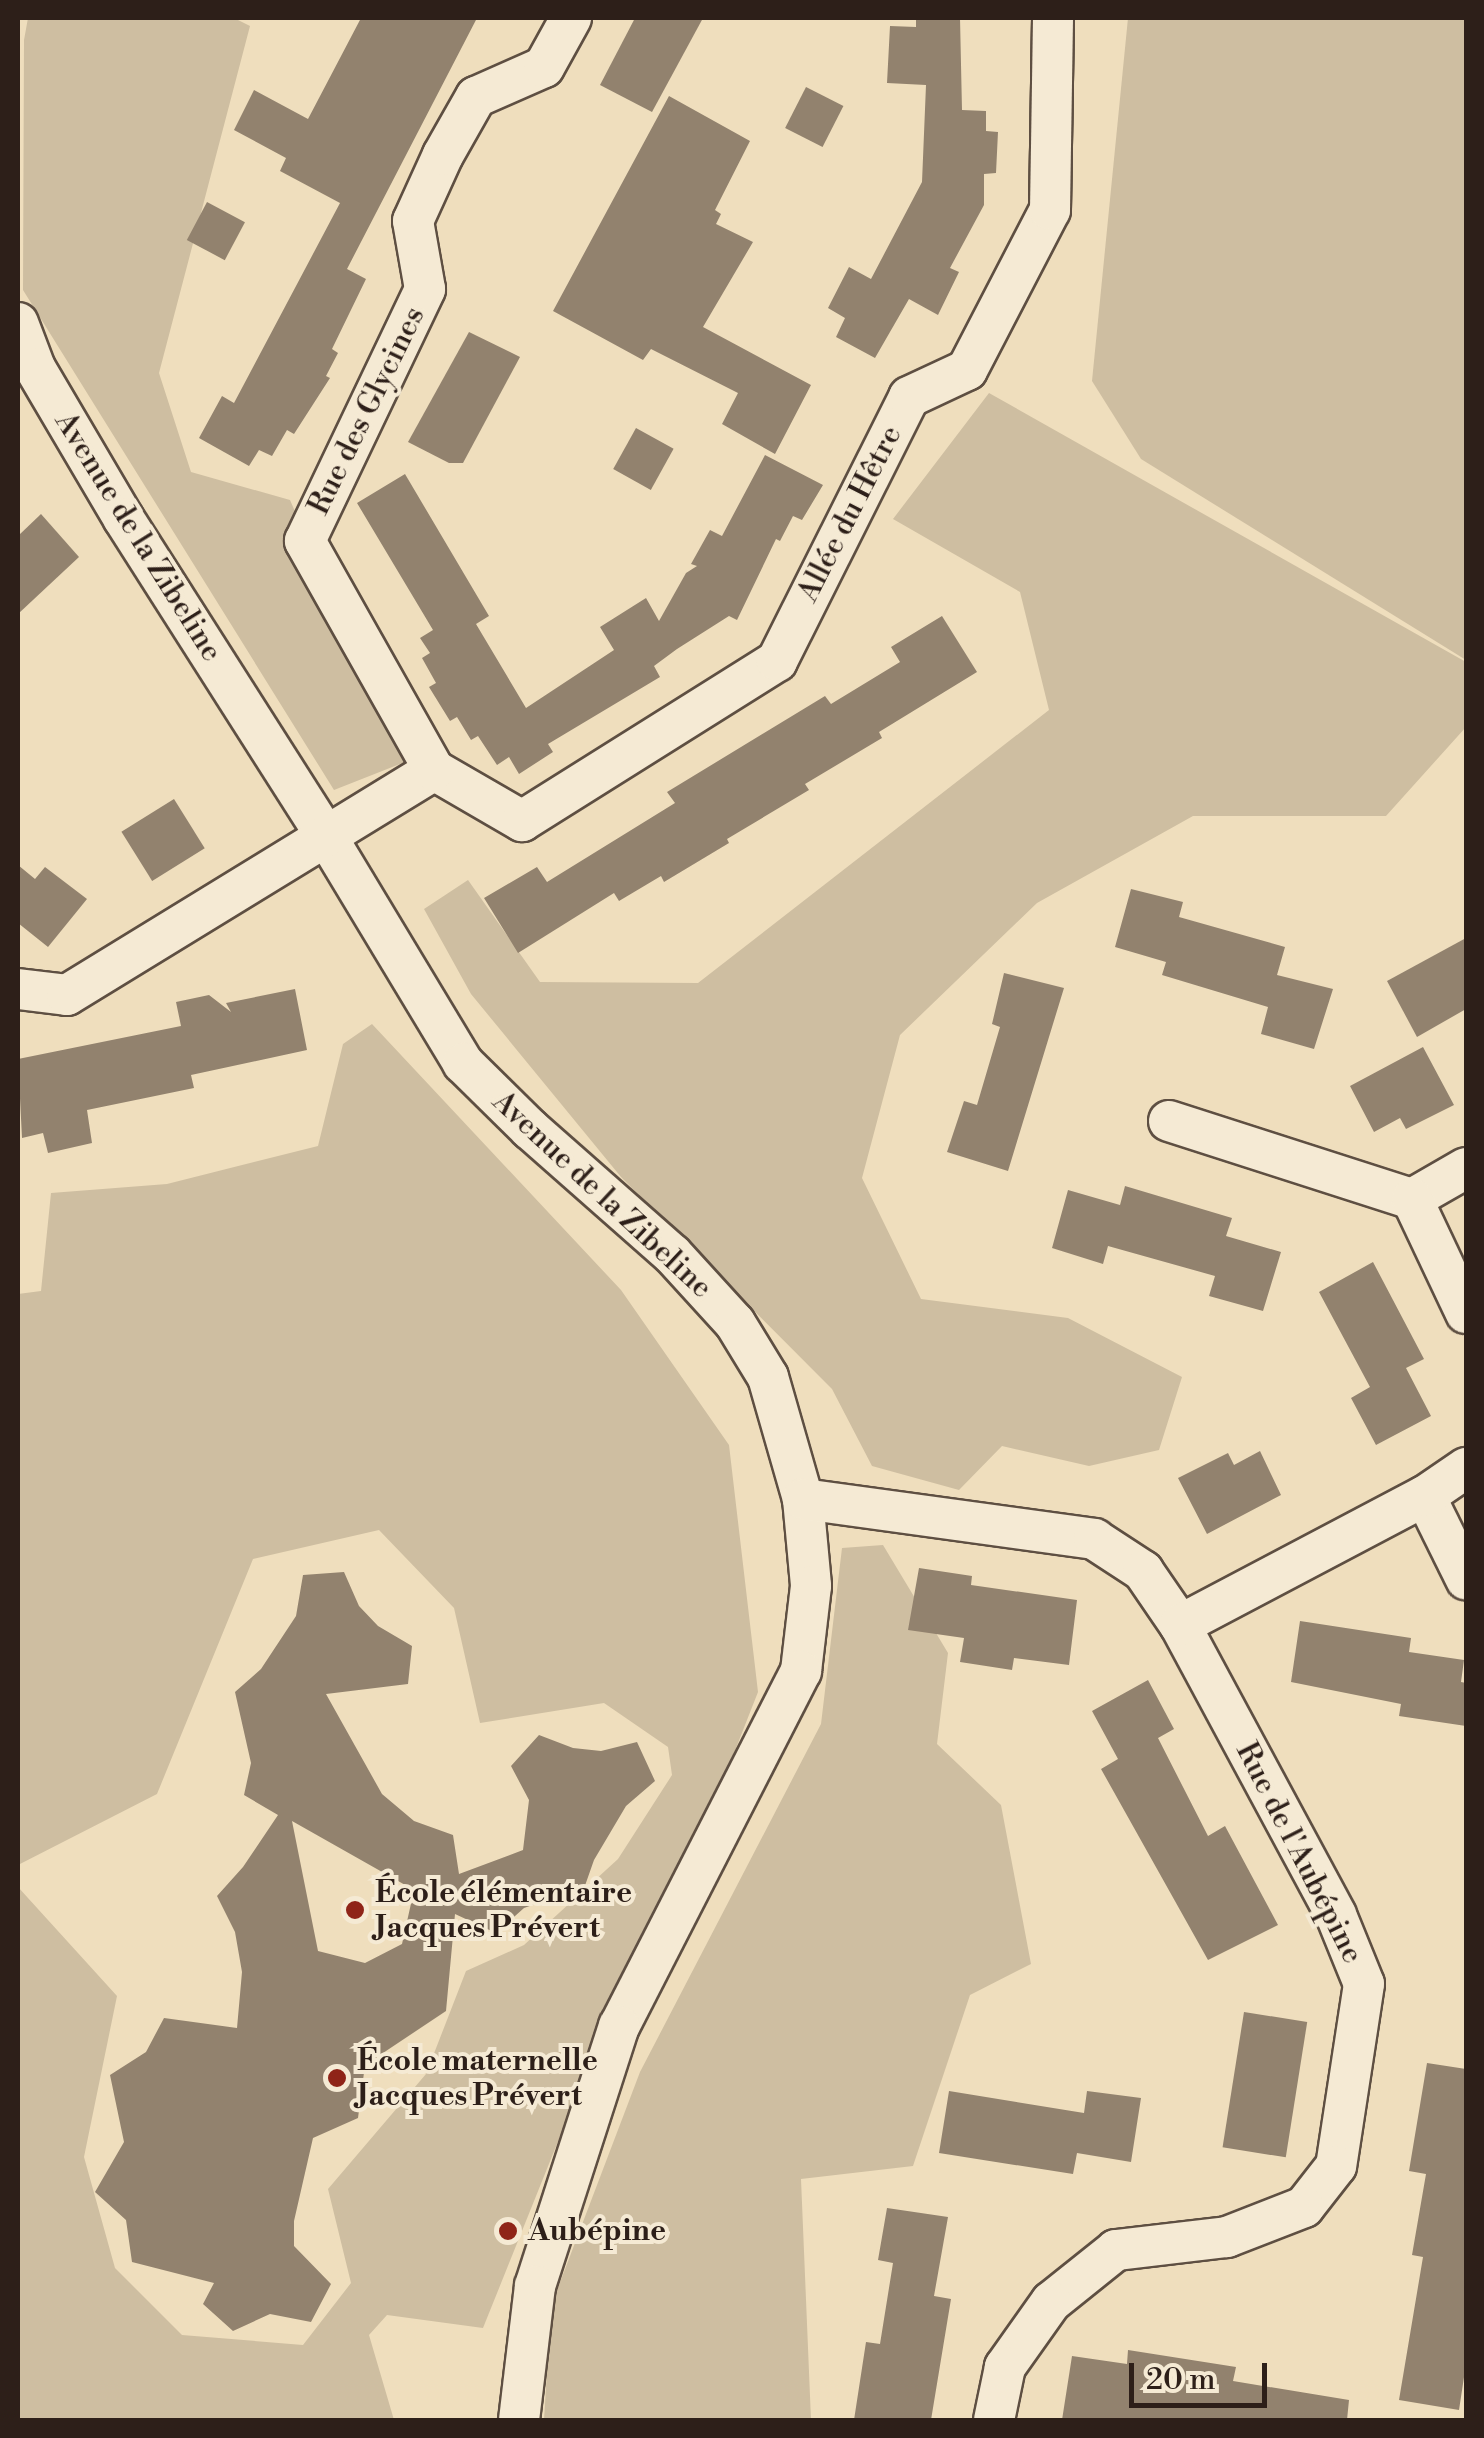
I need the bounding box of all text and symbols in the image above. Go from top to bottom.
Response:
street label: Rue des Glycines [301,301,433,521]
street label: Avenue de la Zibeline [47,406,229,668]
street label: Allée du Hêtre [790,420,910,608]
street label: Avenue de la Zibeline [485,1084,719,1306]
street label: Rue de l'Aubépine [1228,1737,1370,1969]
place label: École élémentaire Jacques Prévert [375,1875,632,1946]
marker: École élémentaire Jacques Prévert [344,1899,366,1921]
place label: École maternelle Jacques Prévert [357,2043,598,2114]
marker: École maternelle Jacques Prévert [326,2067,348,2089]
place label: Aubépine [528,2213,666,2249]
marker: Aubépine [497,2220,519,2242]
scale bar [1134,2343,1272,2405]
text: 20 m [1146,2361,1215,2399]

